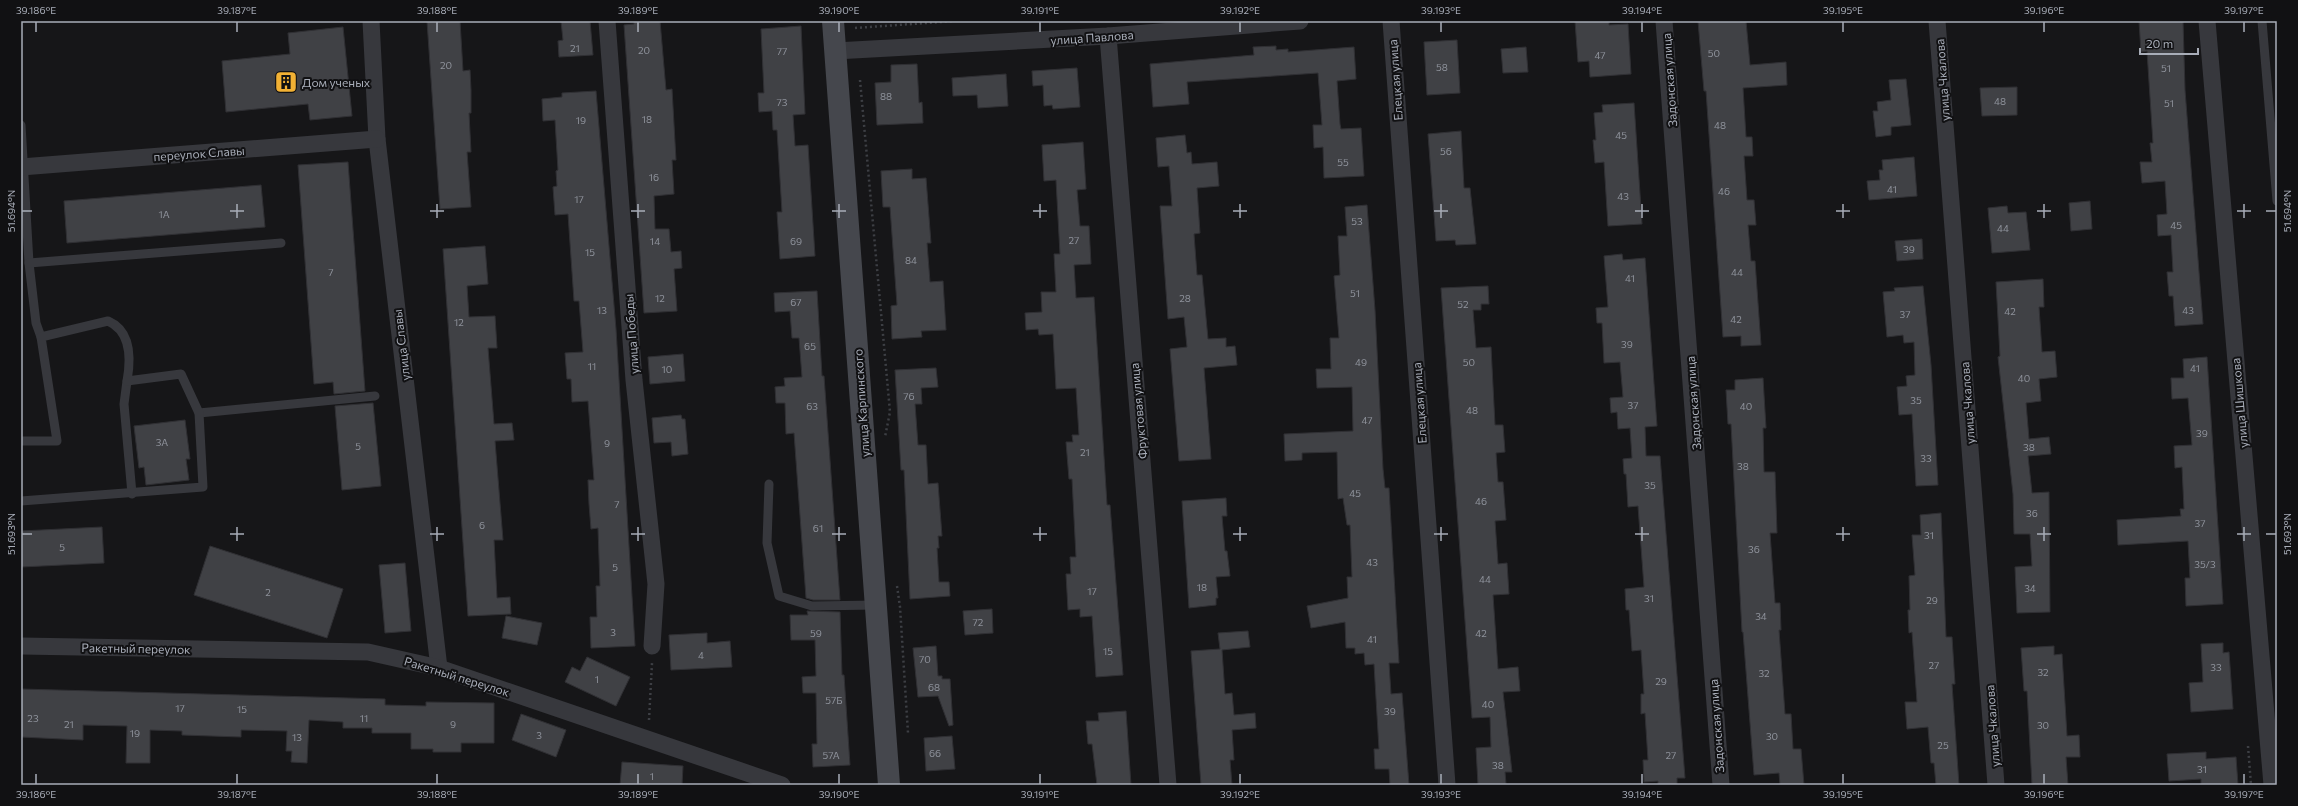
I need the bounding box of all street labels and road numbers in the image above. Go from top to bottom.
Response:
street label: улица Павлова [1050,27,1134,47]
street label: Задонская улица [1659,33,1679,127]
street label: улица Чкалова [1932,38,1952,122]
street label: Елецкая улица [1385,39,1405,121]
street label: переулок Славы [153,143,245,163]
street label: улица Победы [621,293,641,375]
street label: улица Славы [390,309,412,381]
street label: улица Карпинского [850,348,872,458]
street label: Задонская улица [1683,356,1703,450]
street label: улица Шишкова [2228,357,2250,449]
street label: улица Чкалова [1957,361,1977,445]
street label: Фруктовая улица [1127,362,1149,460]
street label: Елецкая улица [1409,362,1429,444]
street label: Ракетный переулок [81,640,191,656]
street label: Ракетный переулок [403,653,512,699]
street label: Задонская улица [1706,679,1726,773]
street label: улица Чкалова [1982,684,2002,768]

